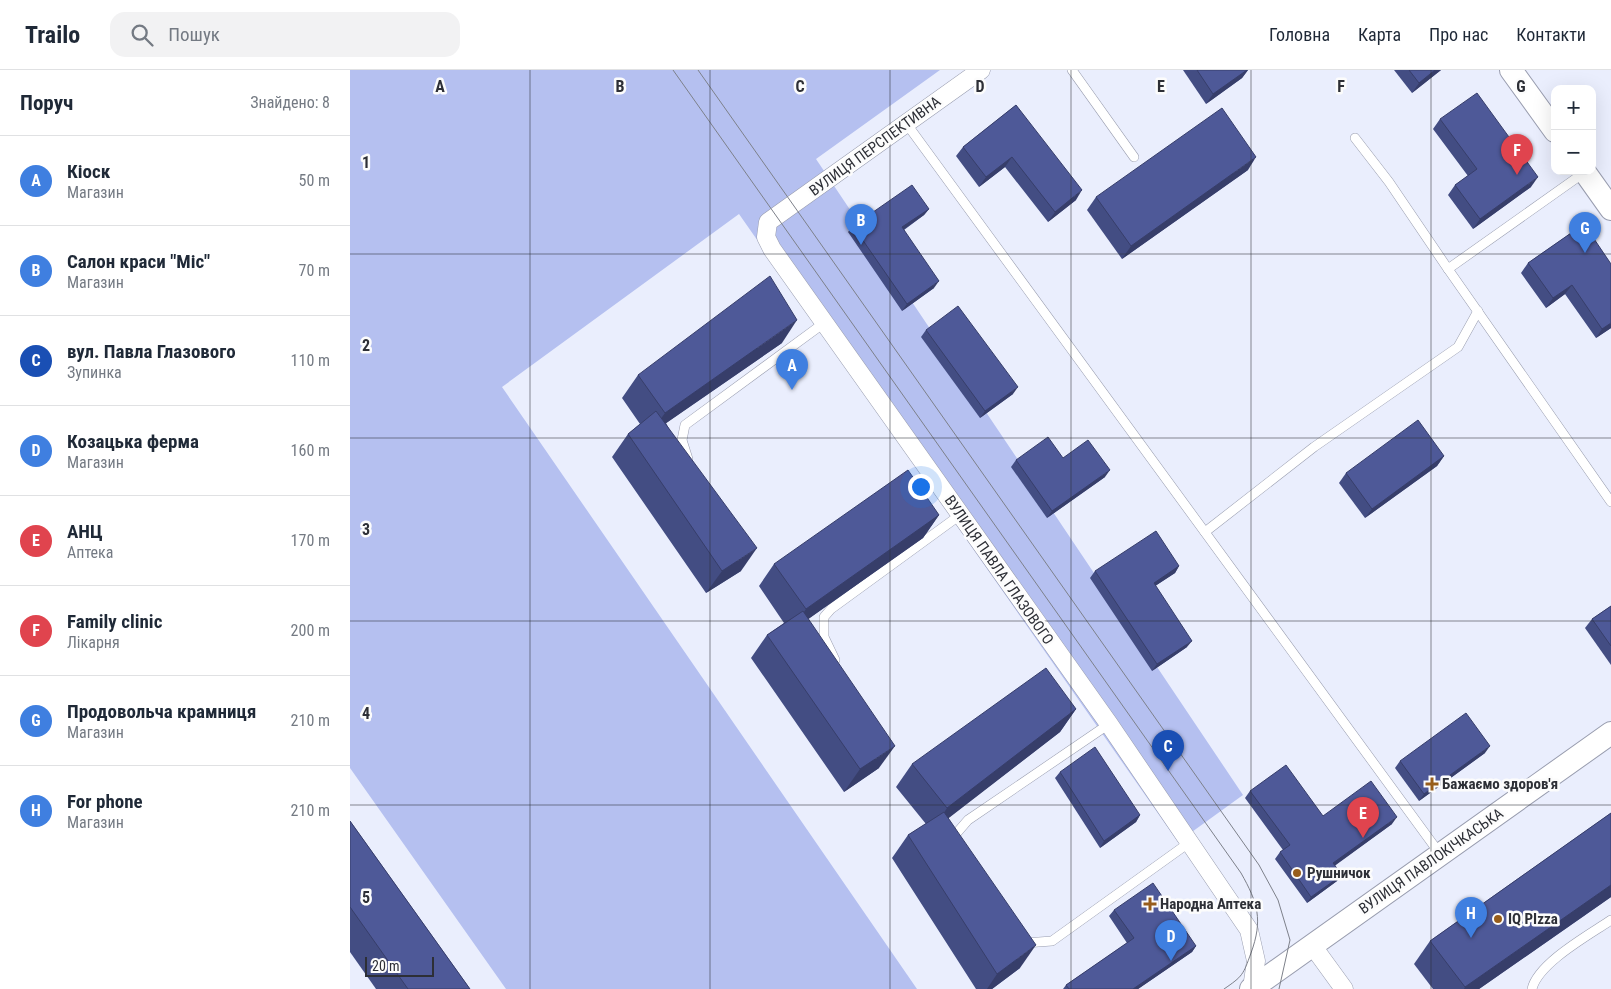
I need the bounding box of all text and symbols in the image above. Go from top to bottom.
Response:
search box [110,12,460,57]
text: Trailo [25,21,80,49]
icon: search [128,21,156,49]
text: Пошук [168,23,220,46]
text: Головна [1269,24,1330,45]
text: Карта [1358,24,1401,45]
text: Про нас [1429,24,1488,45]
text: Контакти [1516,24,1586,45]
text: A [435,77,445,96]
text: B [616,77,625,96]
text: C [795,77,805,96]
text: D [975,77,985,96]
text: E [1157,77,1165,96]
text: F [1337,77,1345,96]
text: G [1516,77,1526,96]
map controls [1551,85,1596,175]
button: + [1551,85,1596,130]
text: Поруч [20,91,73,115]
street label: ВУЛИЦЯ ПЕРСПЕКТИВНА [806,92,945,200]
text: Знайдено: 8 [250,93,330,112]
button: − [1551,130,1596,175]
pin: F [1501,134,1533,175]
text: 1 [362,153,370,172]
text: Кіоск [67,160,110,183]
text: A [31,171,41,190]
text: 50 m [298,171,330,190]
text: Магазин [67,183,124,202]
pin: B [845,204,877,245]
pin: G [1569,212,1601,253]
text: Салон краси "Міс" [67,250,210,273]
text: B [32,261,40,280]
text: 70 m [298,261,330,280]
text: Магазин [67,273,124,292]
text: 2 [362,336,370,355]
text: вул. Павла Глазового [67,340,236,363]
pin: A [776,349,808,390]
text: C [31,351,41,370]
text: 110 m [291,351,330,370]
text: Зупинка [67,363,122,382]
text: Козацька ферма [67,430,199,453]
text: D [31,441,41,460]
text: 160 m [291,441,330,460]
text: Магазин [67,453,124,472]
your location [908,474,934,500]
street label: ВУЛИЦЯ ПАВЛА ГЛАЗОВОГО [941,492,1057,648]
text: АНЦ [67,520,103,543]
text: 3 [362,520,370,539]
text: E [32,531,40,550]
text: 170 m [291,531,330,550]
text: Аптека [67,543,113,562]
text: Family clinic [67,610,162,633]
text: F [32,621,40,640]
text: 200 m [291,621,330,640]
text: Лікарня [67,633,120,652]
text: Продовольча крамниця [67,700,256,723]
text: 4 [362,704,370,723]
text: G [31,711,41,730]
text: 210 m [291,711,330,730]
text: Магазин [67,723,124,742]
pin: C [1152,730,1184,771]
place label: Бажаємо здоров'я [1442,775,1558,793]
marker: Бажаємо здоров'я [1426,778,1438,790]
text: For phone [67,790,143,813]
pin: E [1347,797,1379,838]
text: H [31,801,41,820]
text: 210 m [291,801,330,820]
street label: ВУЛИЦЯ ПАВЛОКІЧКАСЬКА [1355,804,1507,918]
text: Магазин [67,813,124,832]
place label: Рушничок [1307,864,1371,882]
marker: Рушничок [1291,867,1303,879]
text: 5 [362,888,370,907]
place label: Народна Аптека [1160,895,1261,913]
pin: H [1455,897,1487,938]
marker: Народна Аптека [1144,898,1156,910]
place label: IQ PIzza [1508,910,1558,928]
marker: IQ PIzza [1492,913,1504,925]
pin: D [1155,920,1187,961]
scale bar [365,954,434,977]
text: 20 m [372,958,400,974]

